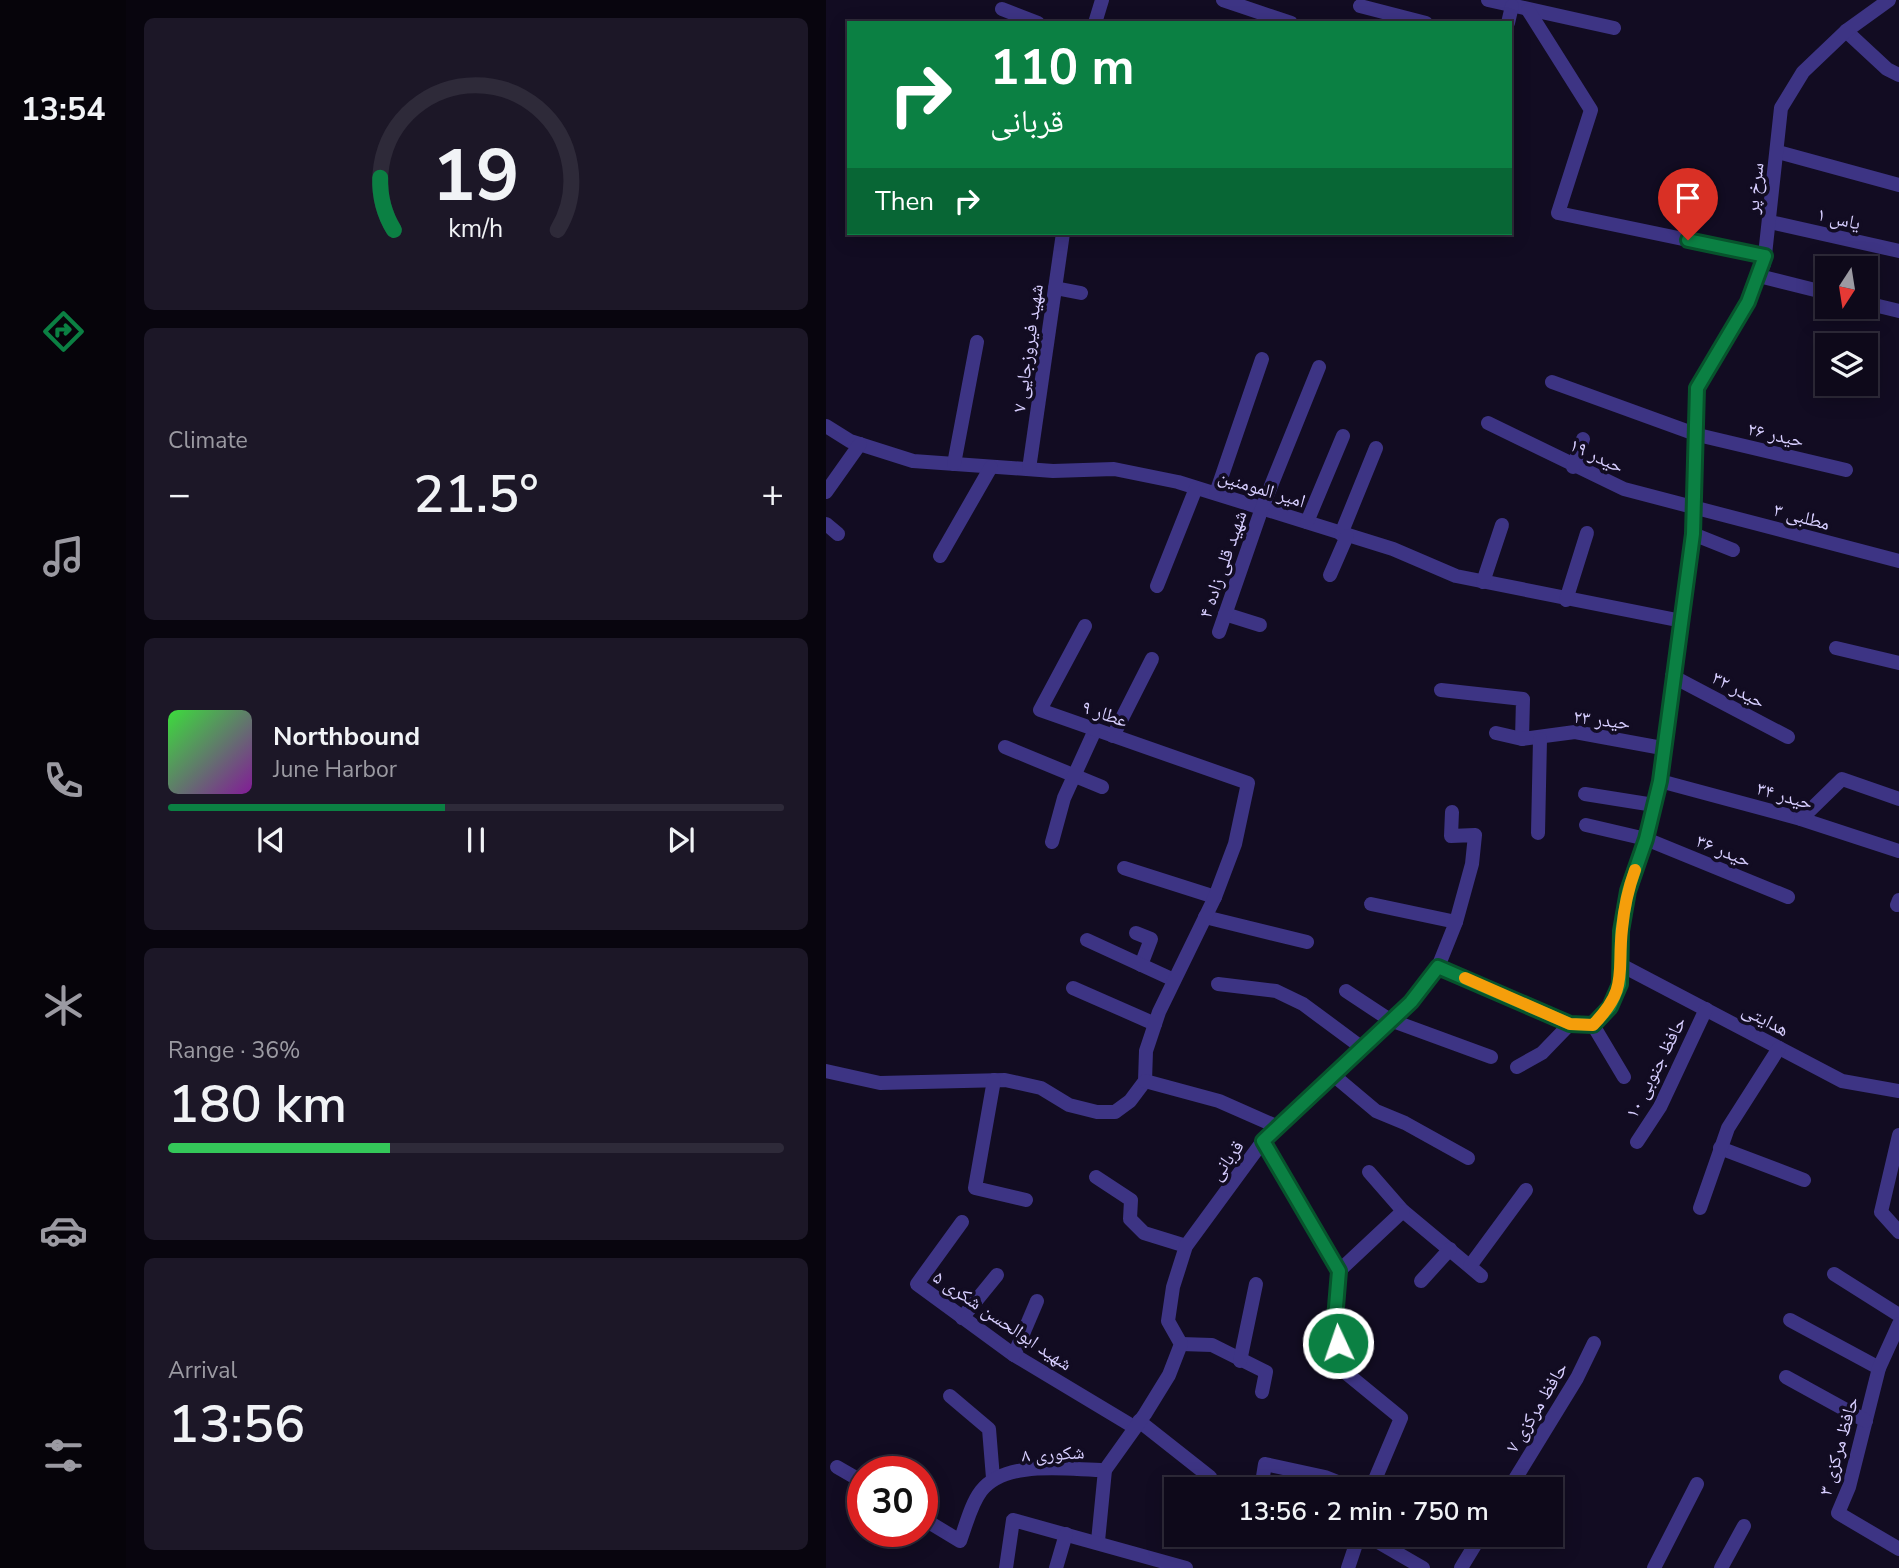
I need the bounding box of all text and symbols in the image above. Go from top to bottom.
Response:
text: 110 m [990,34,1134,101]
icon: right [875,49,966,140]
text: 13:54 [21,88,105,131]
text: قربانی [990,100,1064,143]
text: 19 [432,126,520,226]
street label: سرخ پر [1739,161,1771,216]
pin [1658,168,1718,240]
icon: arrive [1669,179,1707,217]
icon: right [948,182,986,220]
text: Then [875,184,934,219]
street label: یاس ۱ [1814,201,1863,237]
text: km/h [448,212,504,246]
north arrow [1815,256,1878,318]
map controls [1815,256,1878,396]
street label: شهید فیروزجایی ۷ [1006,282,1050,414]
icon: directions [39,307,88,356]
button: layers [1815,333,1878,396]
street label: حیدر ۲۶ [1745,416,1807,454]
text: Climate [168,425,248,456]
street label: حیدر ۱۹ [1565,432,1628,480]
text: 21.5° [413,459,539,530]
street label: امیر المومنین [1215,463,1309,515]
text: − [168,469,191,520]
text: + [761,469,784,520]
street label: مطلبی ۳ [1771,497,1833,537]
street label: شهید قلی زاده ۴ [1192,507,1253,621]
icon: music [39,532,88,581]
street label: حیدر ۳۲ [1707,665,1770,715]
street label: عطار ۹ [1078,694,1132,734]
street label: حیدر ۲۳ [1572,704,1632,736]
text: Northbound [273,719,420,754]
text: June Harbor [273,754,397,785]
icon: phone [39,756,88,805]
street label: حیدر ۳۴ [1754,776,1816,816]
icon: previous [252,821,290,859]
icon: pause [457,821,495,859]
icon: next [662,821,700,859]
street label: حیدر ۳۶ [1692,828,1755,874]
icon: climate [39,981,88,1030]
street label: هدایتی [1738,997,1794,1043]
street label: حافظ جنوبی ۱۰ [1619,1012,1693,1123]
text: Range · 36% [168,1035,300,1066]
text: 180 km [168,1069,347,1140]
street label: قربانی [1203,1135,1250,1186]
icon: car [39,1206,88,1255]
street label: شهید ابوالحسن شکری ۵ [928,1264,1077,1377]
position arrow [1301,1306,1375,1380]
text: Arrival [168,1355,237,1386]
street label: حافظ مرکزی ۷ [1500,1357,1574,1458]
text: 13:56 [168,1389,305,1460]
street label: حافظ مرکزی ۳ [1812,1394,1865,1499]
icon: filters [39,1431,88,1480]
street label: شکوری ۸ [1021,1439,1085,1469]
speed limit sign: 30 [847,1456,938,1547]
text: 13:56 · 2 min · 750 m [1238,1494,1489,1529]

